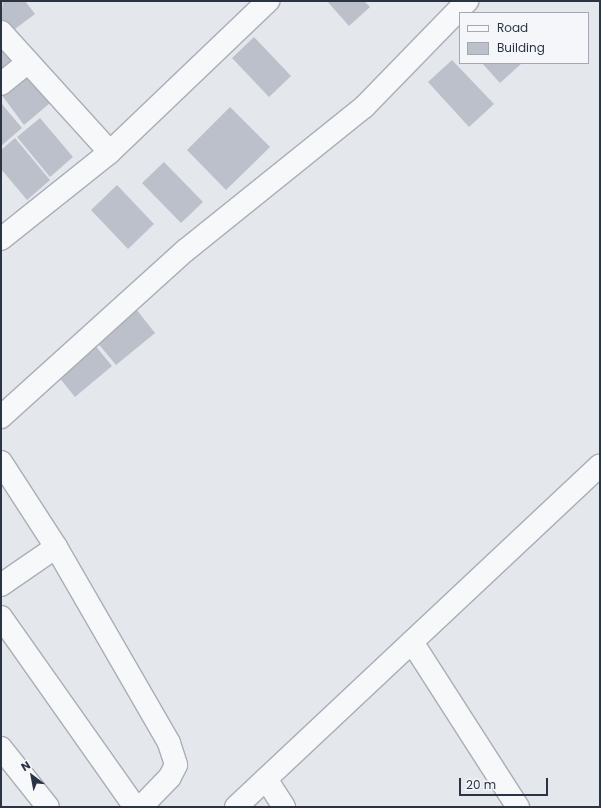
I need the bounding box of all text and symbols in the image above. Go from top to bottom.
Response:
legend [459,12,589,64]
text: Road [497,19,528,36]
text: Building [497,39,545,56]
north arrow [12,756,52,796]
text: N [18,757,33,775]
scale bar [461,770,550,796]
text: 20 m [466,776,496,793]

